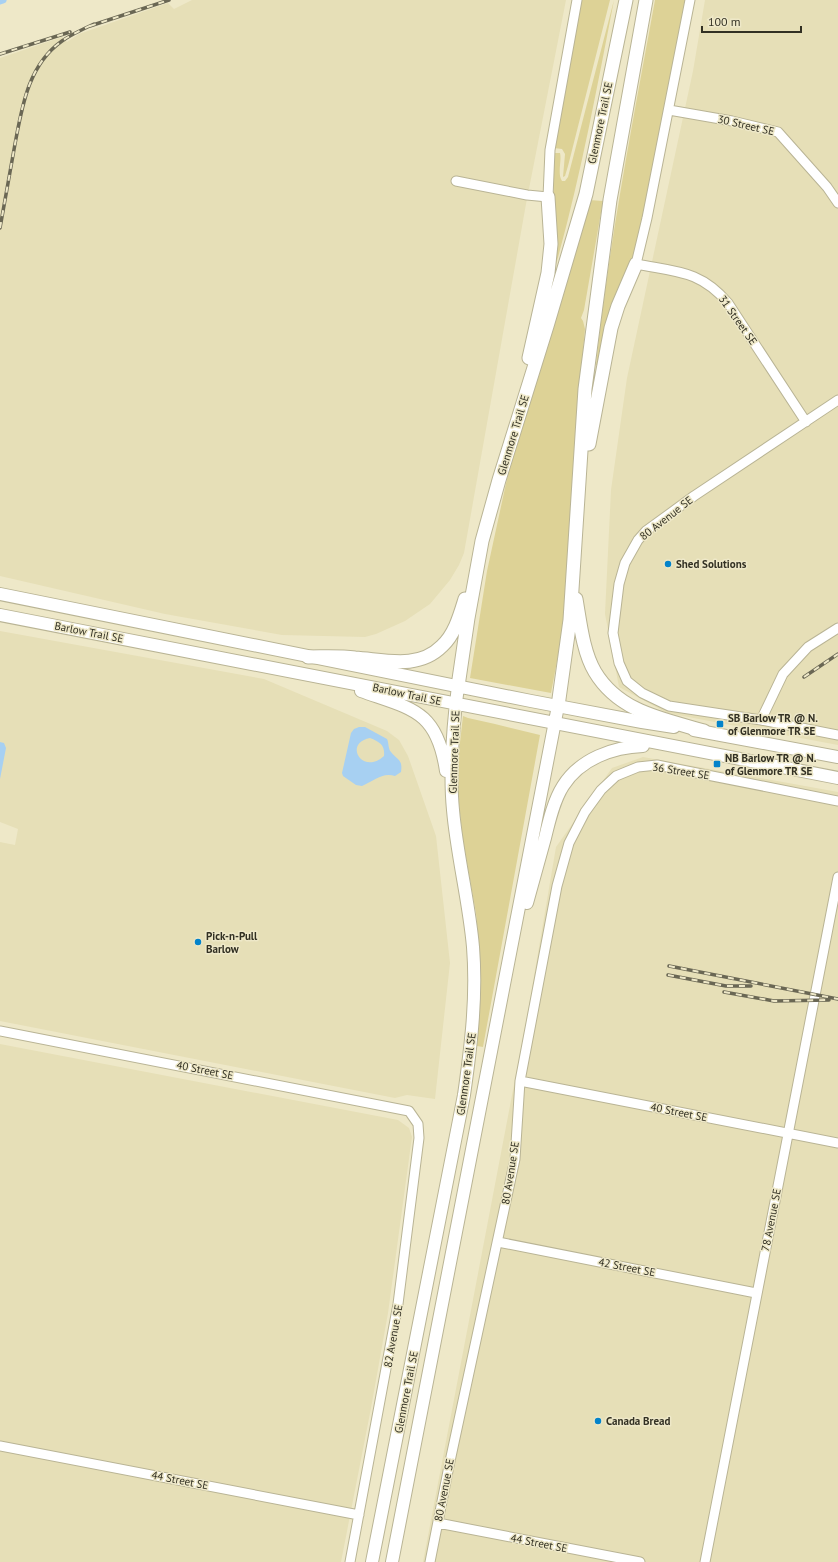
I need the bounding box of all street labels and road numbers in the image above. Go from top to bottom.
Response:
street label: Glenmore Trail SE [584,81,616,165]
street label: 30 Street SE [716,112,776,138]
street label: 31 Street SE [716,292,760,348]
street label: Glenmore Trail SE [494,393,532,477]
street label: 80 Avenue SE [637,493,695,543]
street label: Barlow Trail SE [53,618,125,646]
street label: Barlow Trail SE [371,680,443,708]
street label: Glenmore Trail SE [446,710,462,794]
street label: 36 Street SE [651,760,711,782]
street label: Glenmore Trail SE [453,1032,479,1116]
street label: 40 Street SE [175,1058,235,1082]
street label: 40 Street SE [649,1100,709,1124]
street label: 80 Avenue SE [498,1140,522,1206]
street label: 78 Avenue SE [758,1187,784,1253]
street label: 42 Street SE [597,1255,657,1279]
street label: 82 Avenue SE [381,1303,405,1369]
street label: Glenmore Trail SE [391,1350,421,1434]
street label: 80 Avenue SE [431,1457,457,1523]
street label: 44 Street SE [150,1468,210,1492]
street label: 44 Street SE [509,1531,569,1555]

